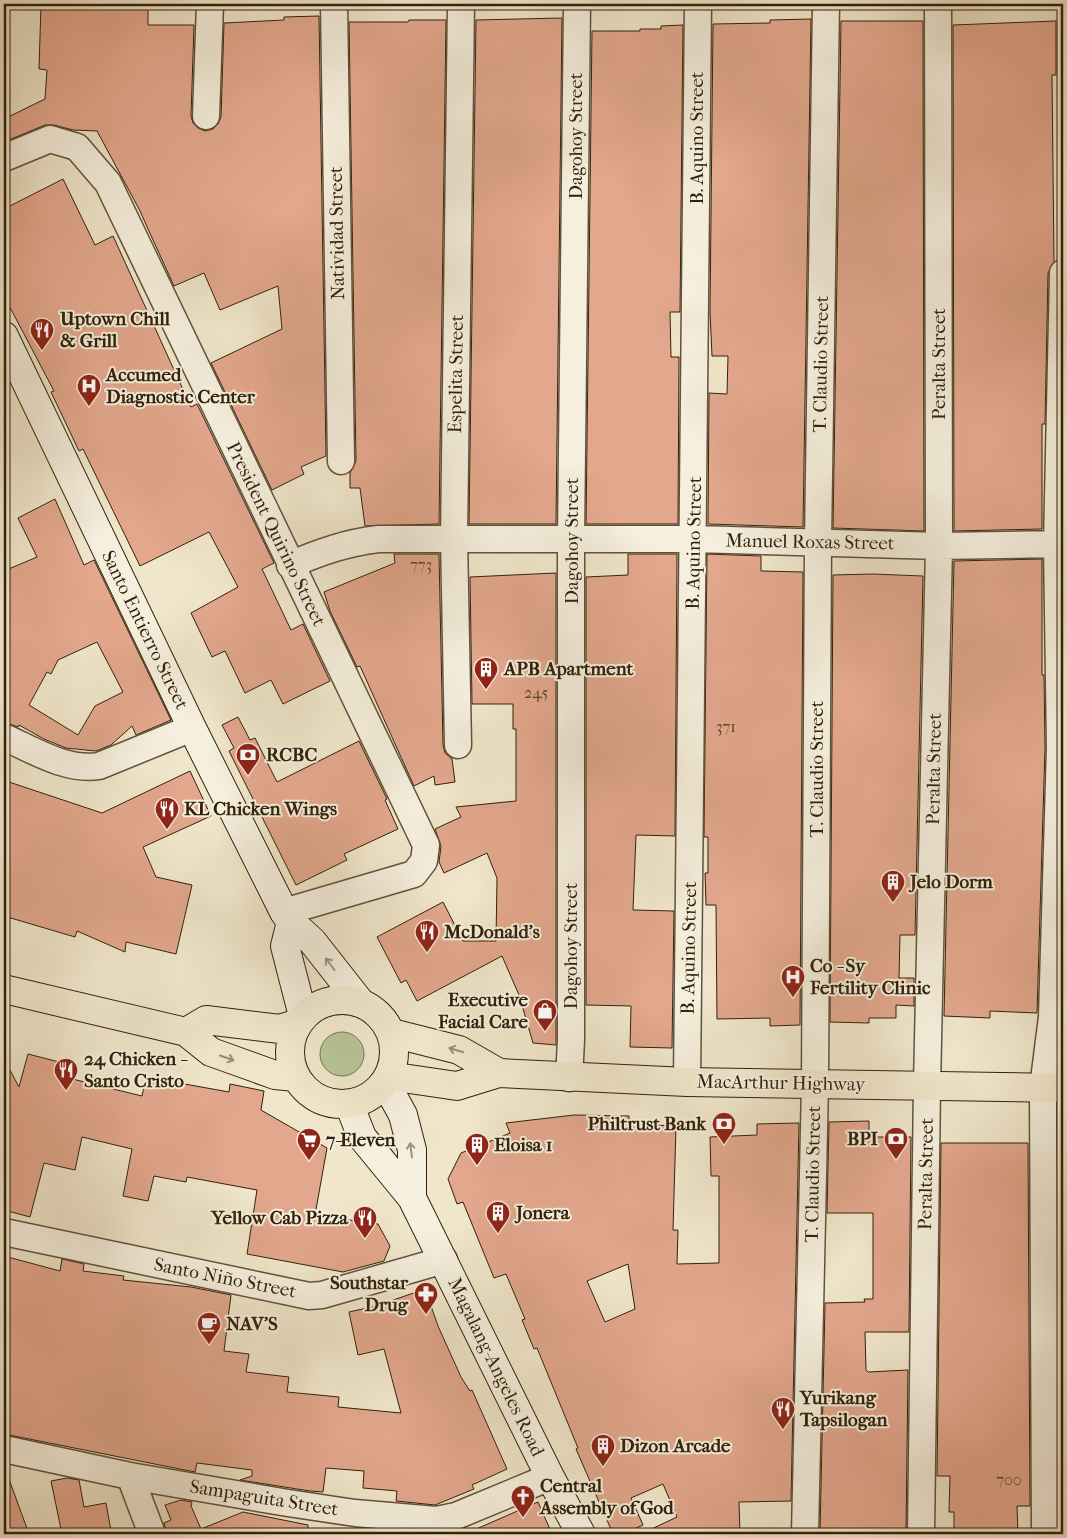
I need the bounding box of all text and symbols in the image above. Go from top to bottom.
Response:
street label: B. Aquino Street [686,71,708,205]
street label: Dagohoy Street [565,72,587,199]
street label: Natividad Street [325,166,349,300]
street label: T. Claudio Street [809,295,833,433]
place label: Uptown Chill & Grill [59,308,171,352]
street label: Peralta Street [928,308,950,420]
street label: Espelita Street [444,314,468,434]
restaurant icon: Uptown Chill & Grill [29,317,55,351]
place label: Accumed Diagnostic Center [105,364,256,408]
hospital icon: Accumed Diagnostic Center [76,373,102,407]
street label: President Quirino Street [222,438,330,630]
street label: B. Aquino Street [682,476,706,610]
street label: Dagohoy Street [561,477,583,604]
street label: Manuel Roxas Street [725,530,895,554]
street label: Santo Entierro Street [97,547,193,713]
house number: 773 [410,555,432,574]
building icon: APB Apartment [473,656,499,690]
place label: APB Apartment [503,658,634,680]
house number: 245 [524,683,548,702]
street label: T. Claudio Street [806,700,828,837]
street label: Peralta Street [922,712,946,825]
house number: 371 [716,717,736,736]
bank icon: RCBC [235,742,261,776]
place label: RCBC [266,744,317,766]
restaurant icon: KL Chicken Wings [154,796,180,830]
place label: KL Chicken Wings [184,798,337,820]
building icon: Jelo Dorm [880,869,906,903]
place label: Jelo Dorm [908,871,993,893]
street label: B. Aquino Street [677,881,701,1015]
street label: Dagohoy Street [560,882,582,1009]
restaurant icon: McDonald's [414,919,440,953]
place label: McDonald's [443,921,540,943]
place label: Co - Sy Fertility Clinic [809,955,931,999]
one-way arrow [325,957,335,971]
hospital icon: Co - Sy Fertility Clinic [780,964,806,998]
place label: Executive Facial Care [437,989,529,1033]
shop icon: Executive Facial Care [532,998,558,1032]
one-way arrow [448,1045,464,1055]
place label: 24 Chicken - Santo Cristo [84,1048,188,1092]
one-way arrow [218,1054,234,1063]
restaurant icon: 24 Chicken - Santo Cristo [53,1057,79,1091]
street label: MacArthur Highway [696,1071,866,1095]
street label: T. Claudio Street [801,1105,825,1243]
bank icon: Philtrust Bank [711,1111,737,1145]
place label: Philtrust Bank [588,1113,707,1135]
street label: Peralta Street [914,1117,938,1230]
bank icon: BPI [883,1126,909,1160]
supermarket icon: 7-Eleven [296,1127,322,1161]
place label: BPI [847,1128,879,1150]
place label: 7-Eleven [325,1129,397,1151]
building icon: Eloisa 1 [464,1132,490,1166]
place label: Eloisa 1 [494,1134,552,1156]
one-way arrow [406,1142,416,1158]
building icon: Jonera [485,1200,511,1234]
place label: Jonera [514,1202,571,1224]
restaurant icon: Yellow Cab Pizza [352,1205,378,1239]
place label: Yellow Cab Pizza [210,1207,349,1229]
street label: Santo Niño Street [152,1253,298,1303]
place label: Southstar Drug [330,1272,409,1316]
street label: Magalang-Angeles Road [443,1274,549,1460]
pharmacy icon: Southstar Drug [413,1281,439,1315]
cafe icon: NAV'S [196,1311,222,1345]
place label: NAV'S [226,1313,278,1335]
place label: Yurikang Tapsilogan [799,1387,889,1431]
restaurant icon: Yurikang Tapsilogan [770,1396,796,1430]
building icon: Dizon Arcade [590,1433,616,1467]
place label: Dizon Arcade [620,1435,731,1457]
house number: 700 [996,1470,1022,1489]
street label: Sampaguita Street [188,1475,340,1521]
place label: Central Assembly of God [539,1475,674,1519]
church icon: Central Assembly of God [510,1484,536,1518]

